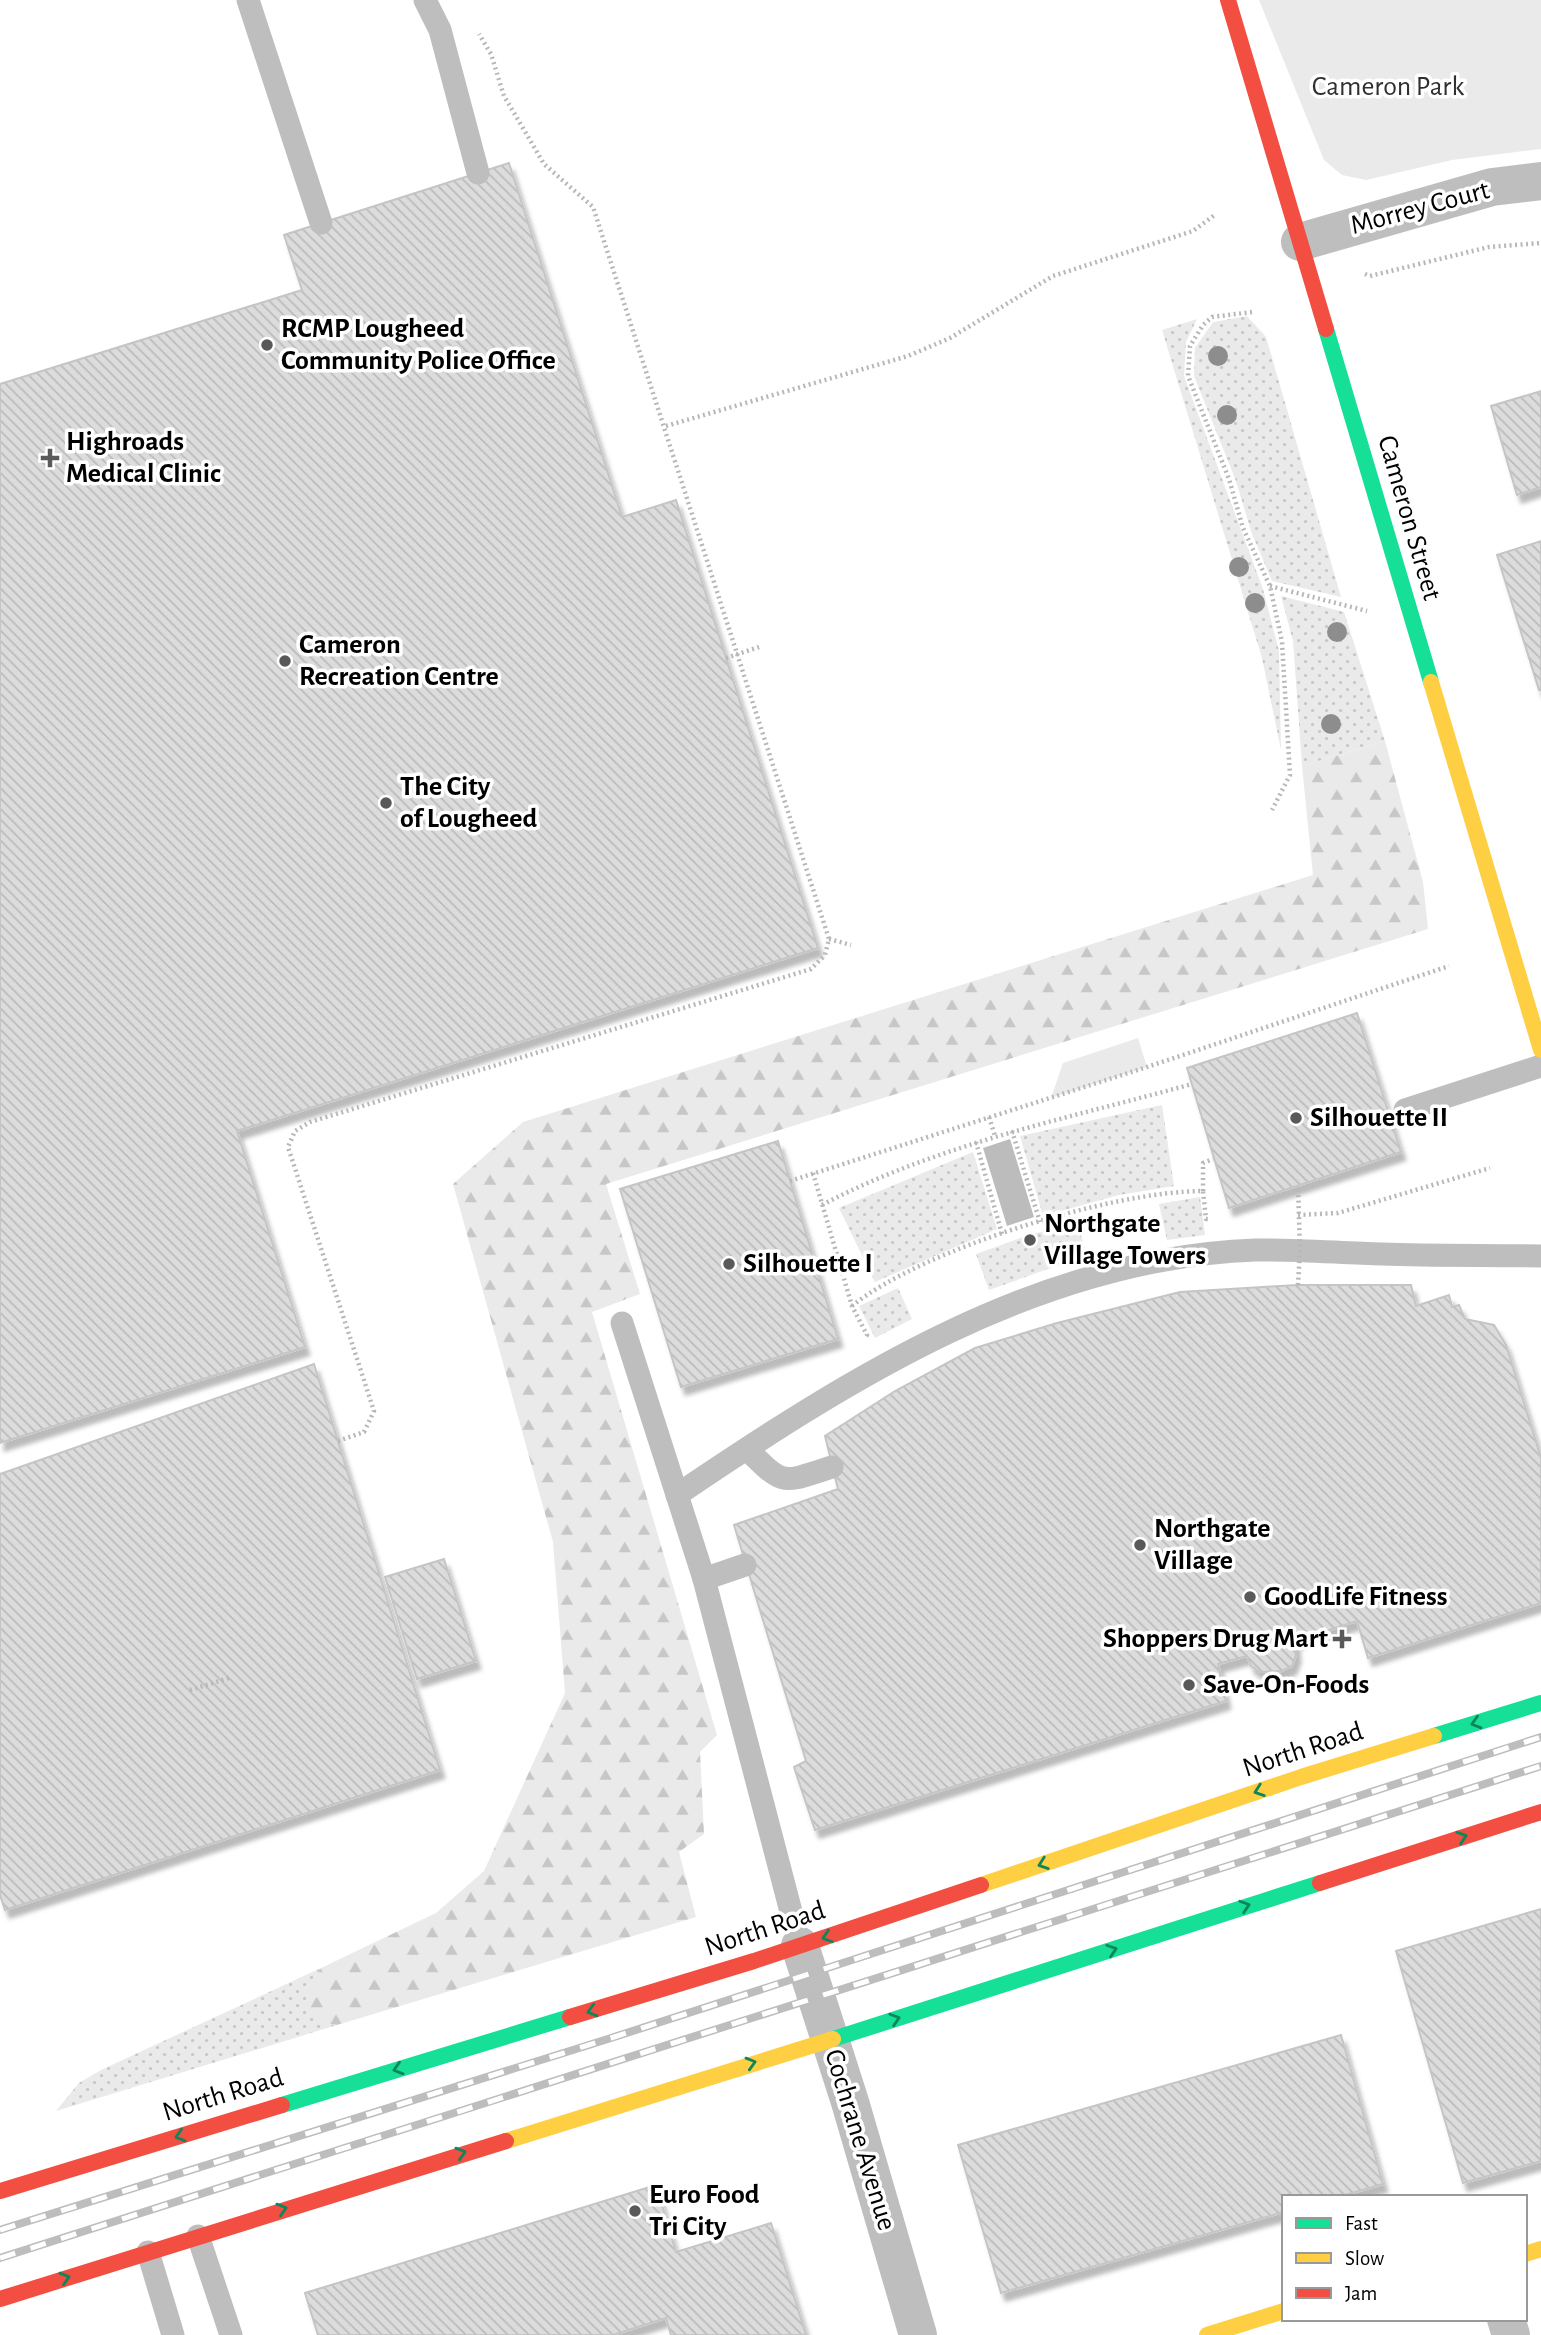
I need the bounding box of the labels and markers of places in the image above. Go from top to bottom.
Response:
place label: RCMP Lougheed Community Police Office [281,315,556,375]
marker: RCMP Lougheed Community Police Office [259,337,275,353]
place label: Highroads Medical Clinic [66,428,221,488]
marker: Highroads Medical Clinic [40,448,60,468]
place label: Cameron Recreation Centre [299,631,499,691]
marker: Cameron Recreation Centre [277,653,293,669]
place label: The City of Lougheed [400,773,537,833]
marker: The City of Lougheed [378,795,394,811]
place label: Silhouette II [1310,1104,1448,1132]
marker: Silhouette II [1288,1110,1304,1126]
place label: Northgate Village Towers [1044,1210,1206,1270]
marker: Northgate Village Towers [1022,1232,1038,1248]
place label: Silhouette I [743,1250,873,1278]
marker: Silhouette I [721,1256,737,1272]
place label: Northgate Village [1154,1515,1270,1575]
marker: Northgate Village [1132,1537,1148,1553]
place label: GoodLife Fitness [1264,1583,1448,1611]
marker: GoodLife Fitness [1242,1589,1258,1605]
place label: Shoppers Drug Mart [1103,1625,1329,1653]
marker: Shoppers Drug Mart [1334,1631,1350,1647]
place label: Save-On-Foods [1203,1671,1369,1699]
marker: Save-On-Foods [1181,1677,1197,1693]
place label: Euro Food Tri City [649,2181,760,2241]
marker: Euro Food Tri City [627,2203,643,2219]

